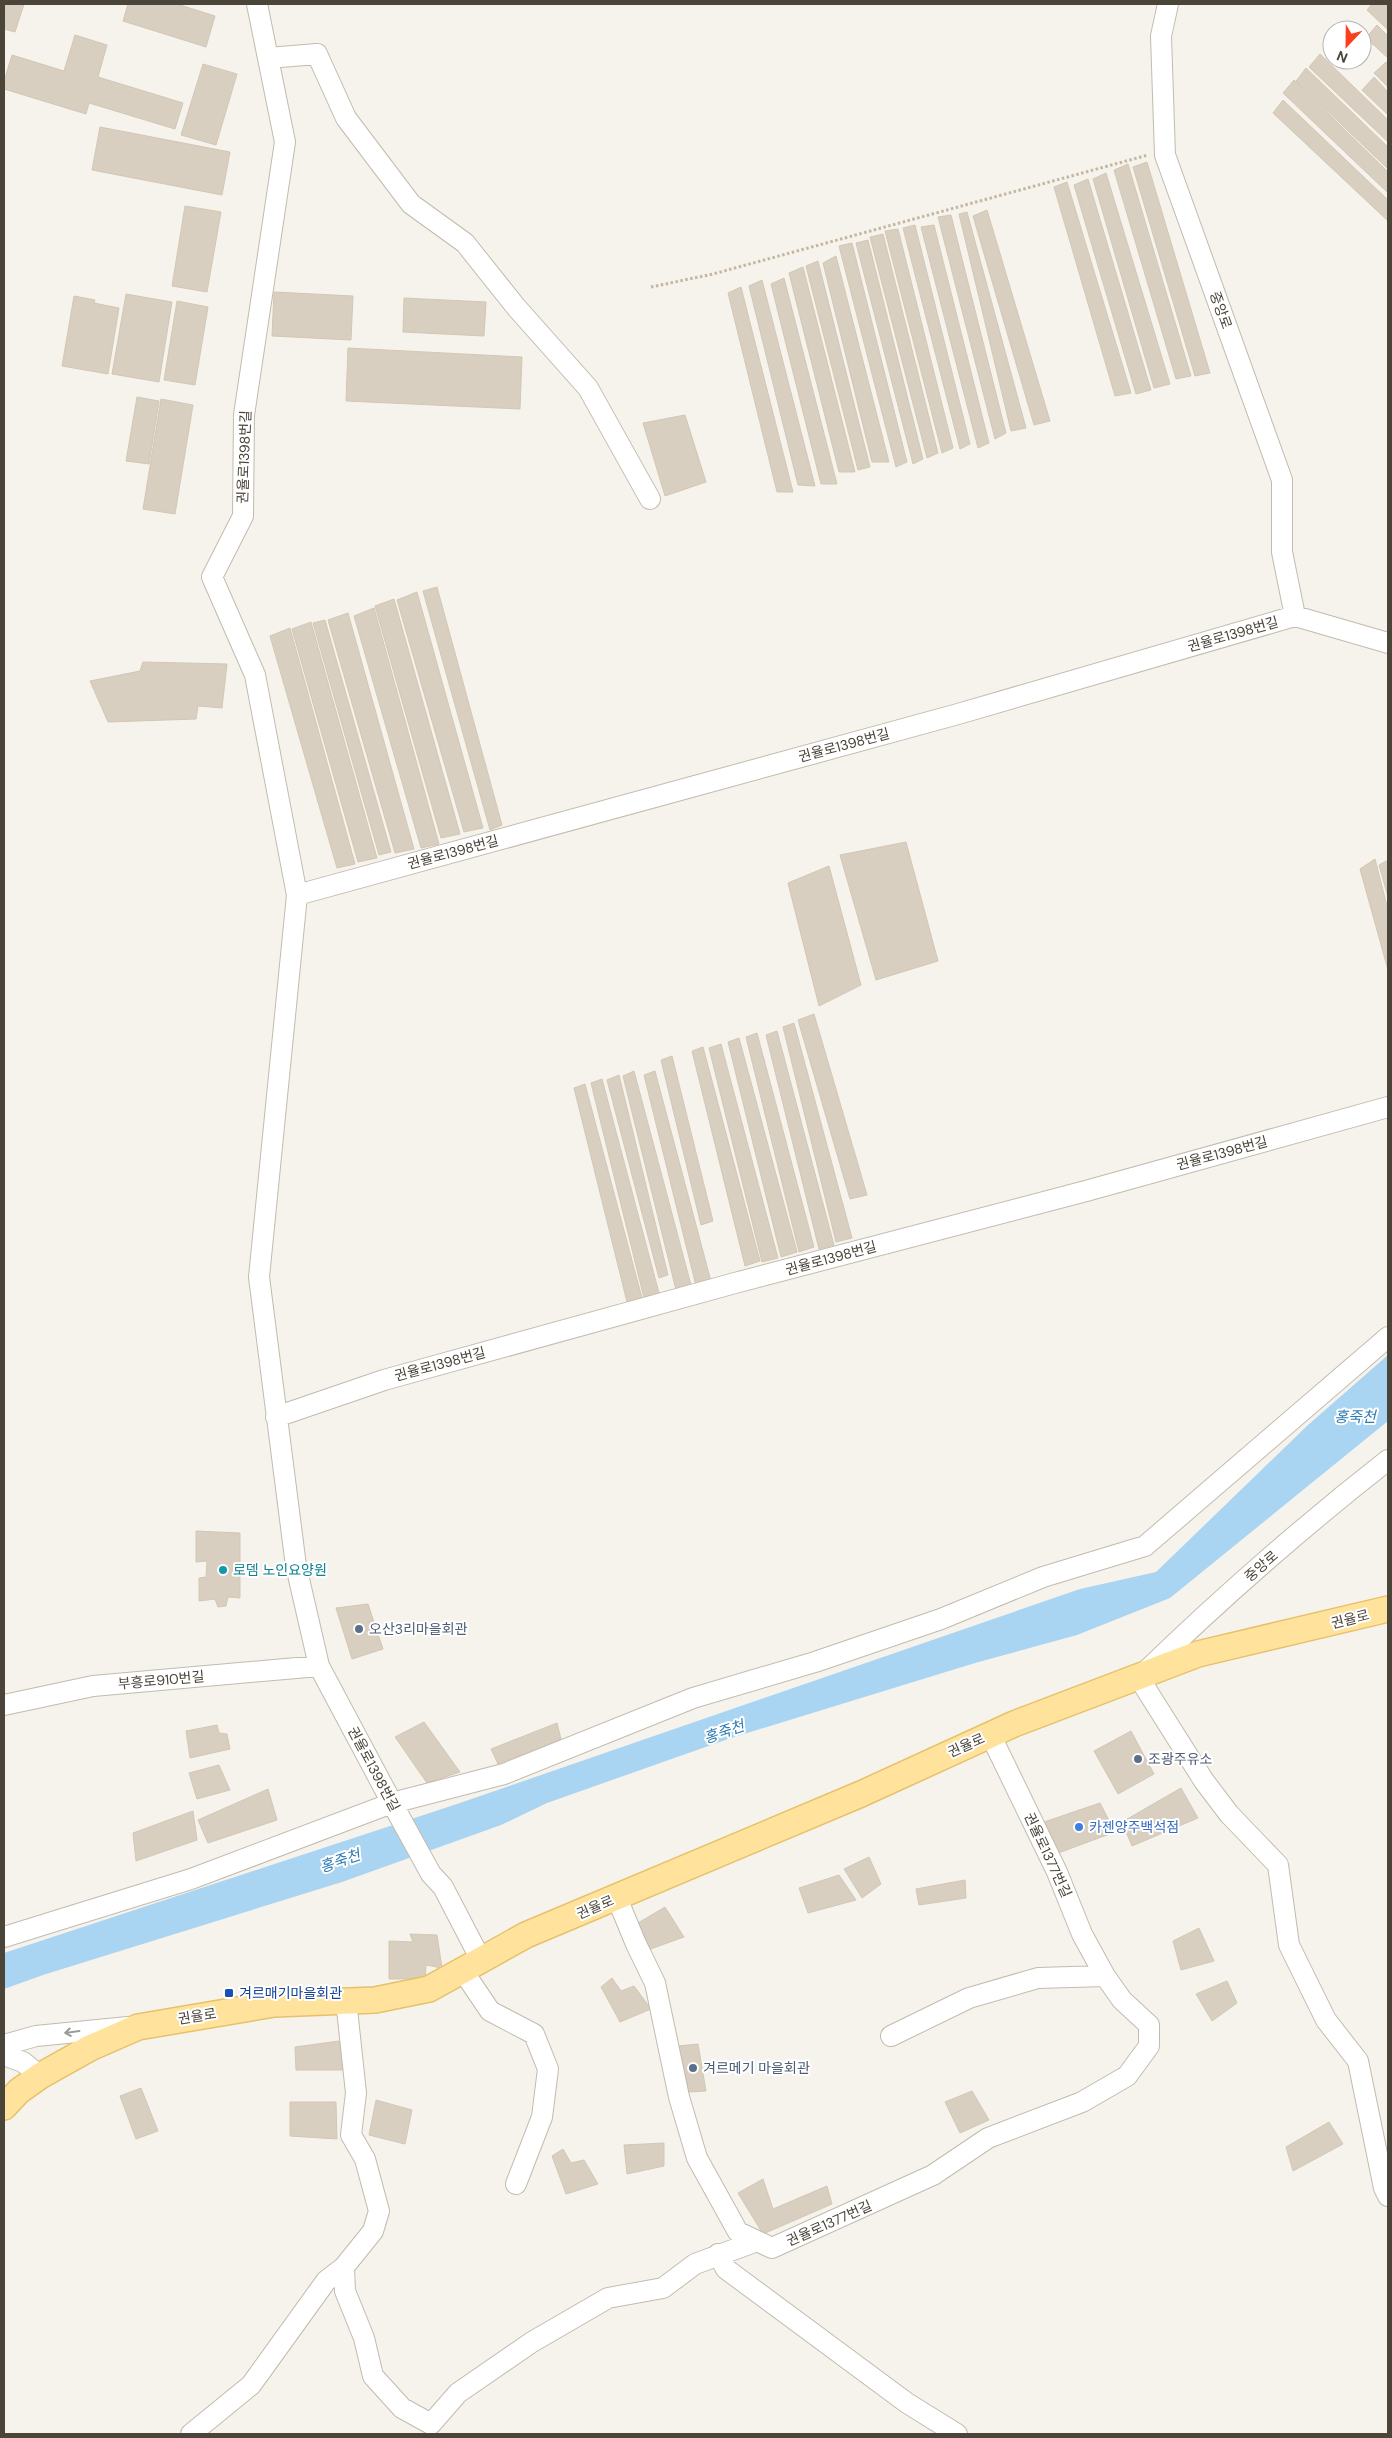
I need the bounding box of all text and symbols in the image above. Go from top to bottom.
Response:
north arrow [1322,20,1372,70]
text: N [1334,47,1350,67]
street label: 중앙로 [1206,289,1236,331]
street label: 권율로1398번길 [233,410,255,504]
street label: 권율로1398번길 [1185,612,1281,656]
street label: 권율로1398번길 [796,724,892,766]
street label: 권율로1398번길 [405,831,501,873]
street label: 권율로1398번길 [1174,1132,1270,1174]
street label: 권율로1398번길 [783,1237,879,1279]
street label: 권율로1398번길 [392,1343,488,1385]
water label: 홍죽천 [1334,1407,1378,1427]
street label: 중앙로 [1241,1546,1282,1585]
place label: 로뎀 노인요양원 [233,1561,327,1579]
marker: 로뎀 노인요양원 [217,1564,229,1576]
street label: 권율로 [1329,1606,1371,1632]
place label: 오산3리마을회관 [369,1620,468,1638]
marker: 오산3리마을회관 [353,1623,365,1635]
street label: 부흥로910번길 [117,1667,205,1693]
water label: 홍죽천 [701,1715,749,1748]
street label: 권율로1398번길 [344,1723,404,1815]
street label: 권율로 [945,1729,987,1761]
place label: 조광주유소 [1148,1750,1213,1768]
marker: 조광주유소 [1132,1753,1144,1765]
street label: 권율로1377번길 [1020,1810,1076,1900]
place label: 카젠양주백석점 [1089,1818,1179,1836]
marker: 카젠양주백석점 [1073,1821,1085,1833]
water label: 홍죽천 [317,1844,365,1877]
street label: 권율로 [574,1891,616,1923]
place label: 겨르매기마을회관 [239,1984,342,2002]
marker: 겨르매기마을회관 [223,1987,235,1999]
street label: 권율로 [177,2004,218,2028]
one-way arrow [64,2027,80,2037]
place label: 겨르메기 마을회관 [703,2059,810,2077]
marker: 겨르메기 마을회관 [687,2062,699,2074]
street label: 권율로1377번길 [783,2196,875,2250]

